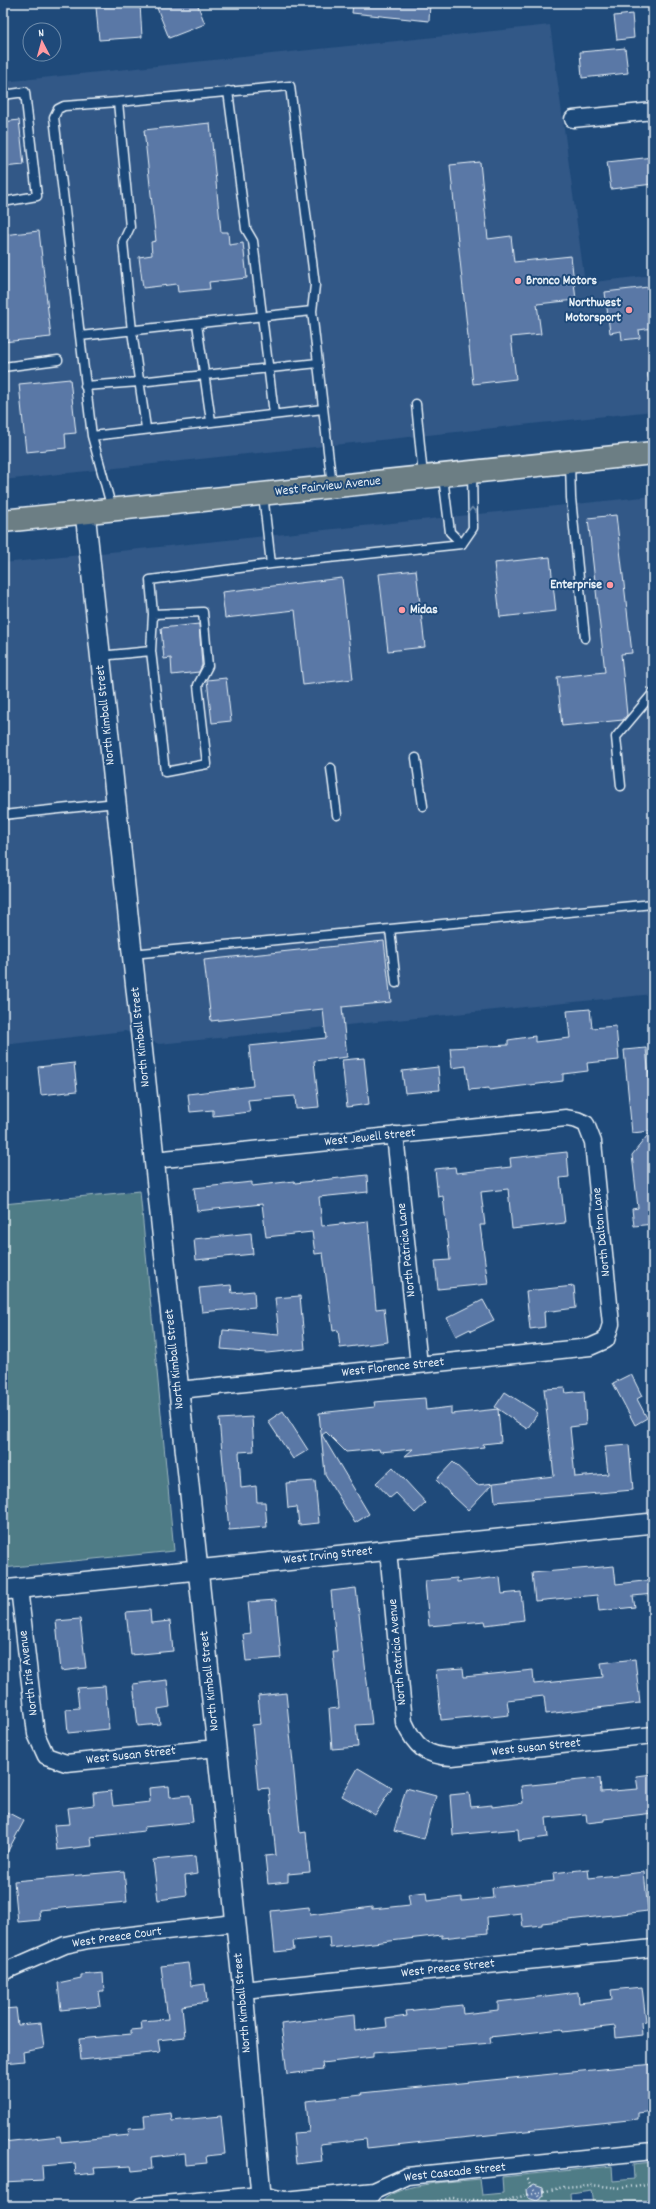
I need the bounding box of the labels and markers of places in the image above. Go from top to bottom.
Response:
place label: Bronco Motors [526,272,598,291]
marker: Bronco Motors [513,276,523,286]
place label: Northwest Motorsport [565,294,621,328]
marker: Northwest Motorsport [624,305,634,315]
place label: Enterprise [550,576,602,595]
marker: Enterprise [605,580,615,590]
place label: Midas [410,601,438,620]
marker: Midas [397,605,407,615]

